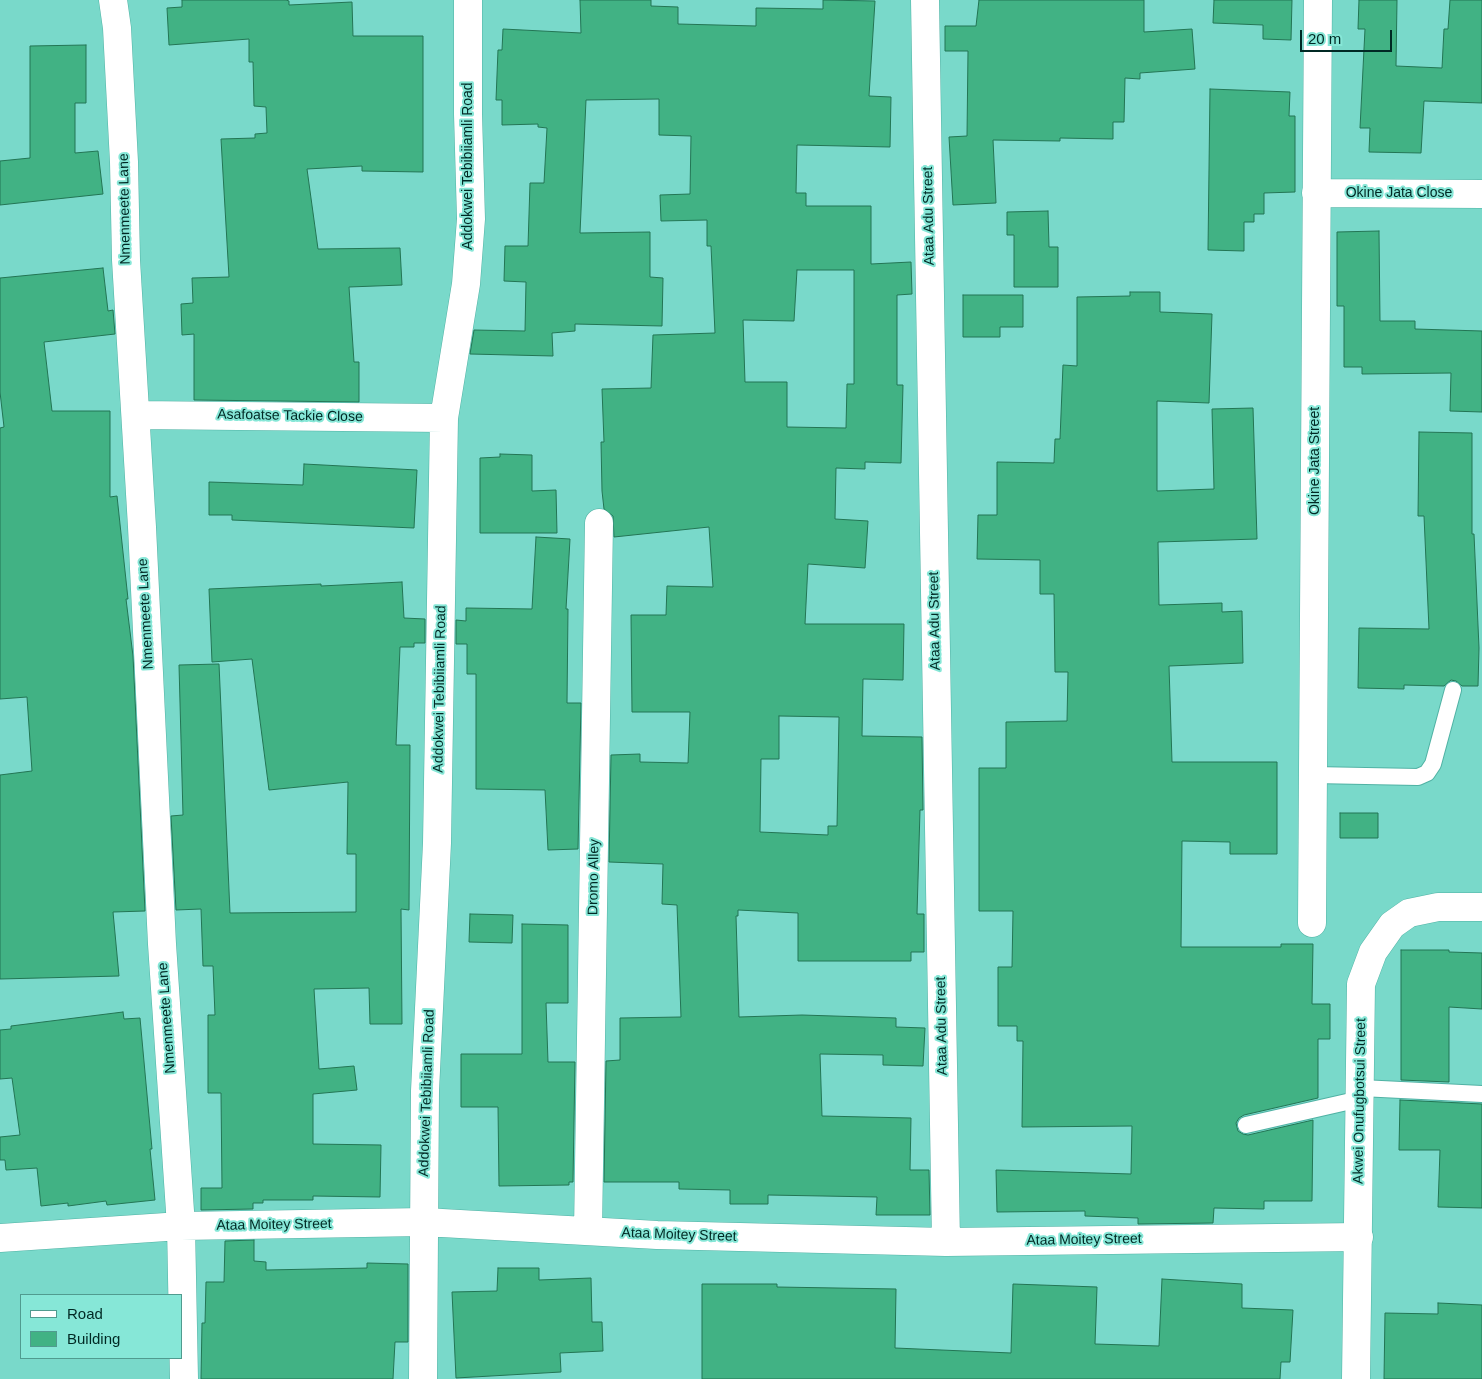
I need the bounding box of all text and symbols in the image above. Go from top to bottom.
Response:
scale bar [1302,20,1394,52]
text: 20 m [1308,30,1341,47]
street label: Addokwei Tebibiiamli Road [460,82,476,250]
street label: Nmenmeete Lane [116,153,134,265]
street label: Ataa Adu Street [920,166,938,266]
street label: Okine Jata Close [1346,185,1452,201]
street label: Asafoatse Tackie Close [217,406,363,426]
street label: Okine Jata Street [1307,407,1323,515]
street label: Nmenmeete Lane [135,558,157,670]
street label: Ataa Adu Street [926,571,944,671]
street label: Addokwei Tebibiiamli Road [430,605,450,773]
street label: Dromo Alley [585,839,603,915]
street label: Nmenmeete Lane [155,962,179,1074]
street label: Ataa Adu Street [933,976,951,1076]
street label: Addokwei Tebibiiamli Road [416,1009,438,1177]
street label: Akwei Onufugbotsui Street [1350,1018,1370,1184]
street label: Ataa Moitey Street [216,1216,332,1234]
street label: Ataa Moitey Street [621,1225,737,1245]
street label: Ataa Moitey Street [1026,1231,1142,1249]
legend [20,1294,182,1359]
text: Road [67,1305,103,1322]
text: Building [67,1330,120,1347]

